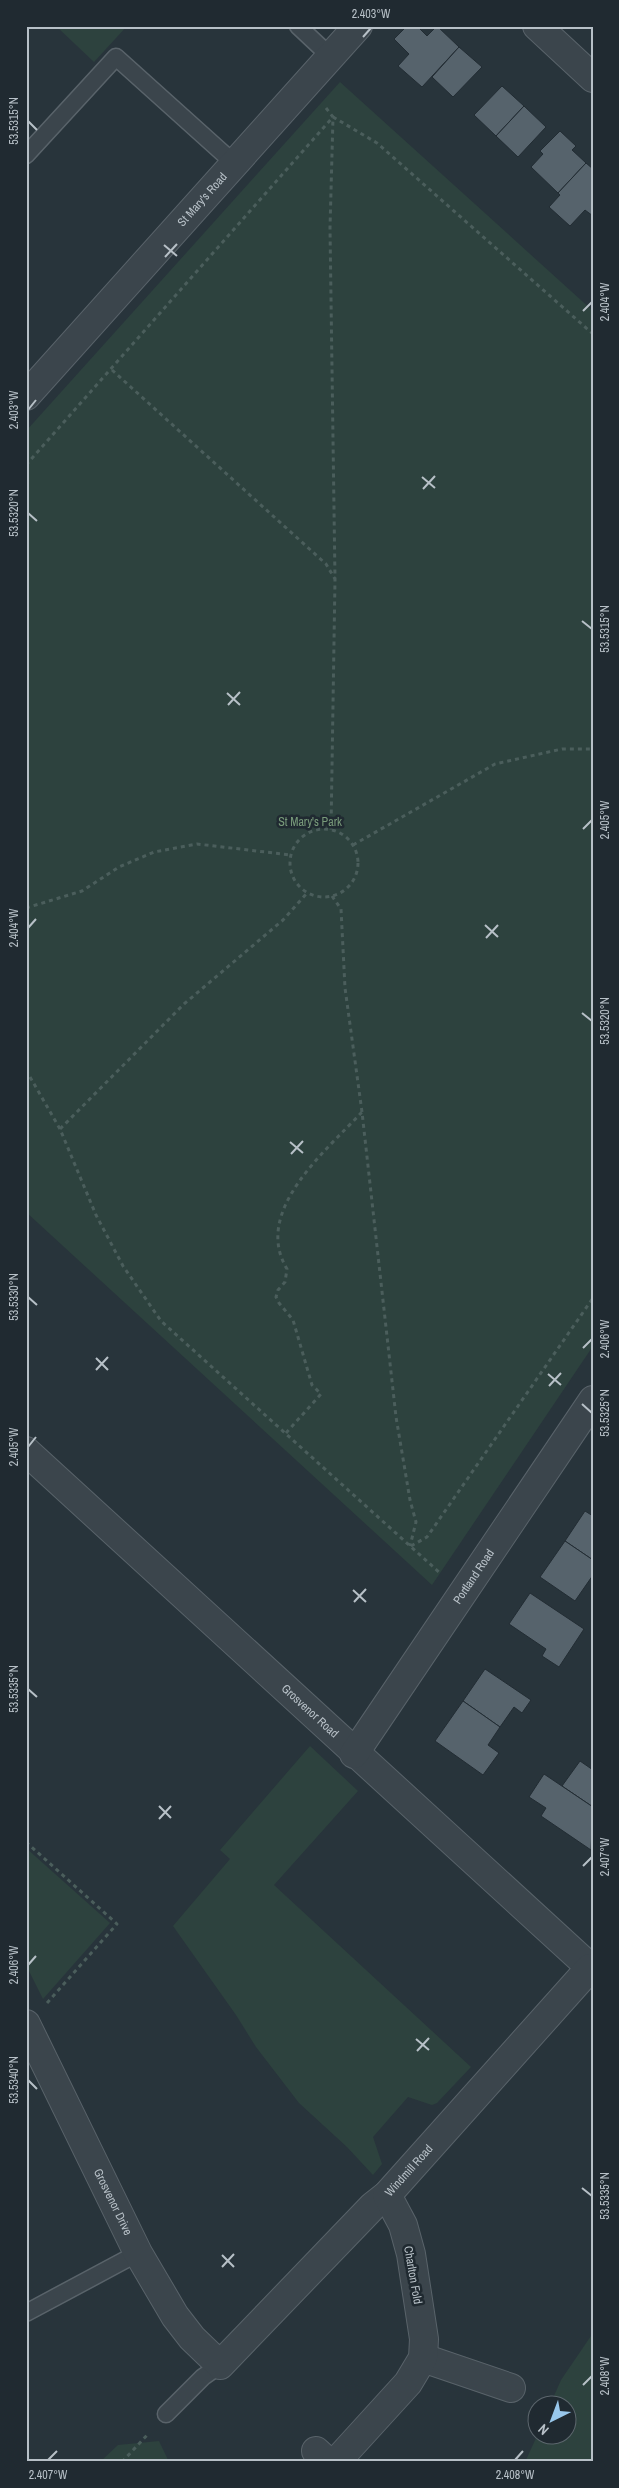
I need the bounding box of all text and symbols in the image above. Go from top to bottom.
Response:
text: 2.403°W [352,6,391,22]
text: 53.5315°N [6,97,22,145]
street label: St Mary's Road [174,169,231,230]
text: 2.404°W [597,282,613,321]
text: 2.403°W [6,390,22,429]
text: 53.5320°N [6,489,22,537]
text: 53.5315°N [597,605,613,653]
text: 2.405°W [597,800,613,839]
park label: St Mary's Park [278,814,342,830]
text: 2.404°W [6,908,22,947]
text: 53.5320°N [597,997,613,1045]
text: 53.5330°N [6,1273,22,1321]
text: 2.406°W [597,1319,613,1358]
text: 53.5325°N [597,1389,613,1437]
text: 2.405°W [6,1427,22,1466]
street label: Portland Road [449,1546,498,1607]
text: 53.5335°N [6,1665,22,1713]
street label: Grosvenor Road [278,1681,342,1741]
text: 2.407°W [597,1837,613,1876]
text: 2.406°W [6,1945,22,1984]
text: 53.5340°N [6,2056,22,2104]
street label: Windmill Road [381,2141,436,2200]
street label: Grosvenor Drive [90,2166,136,2238]
text: 53.5335°N [597,2172,613,2220]
street label: Charlton Fold [400,2245,426,2305]
text: 2.408°W [597,2356,613,2395]
north arrow [526,2396,576,2446]
text: N [534,2420,552,2439]
text: 2.407°W [29,2467,68,2483]
text: 2.408°W [496,2467,535,2483]

